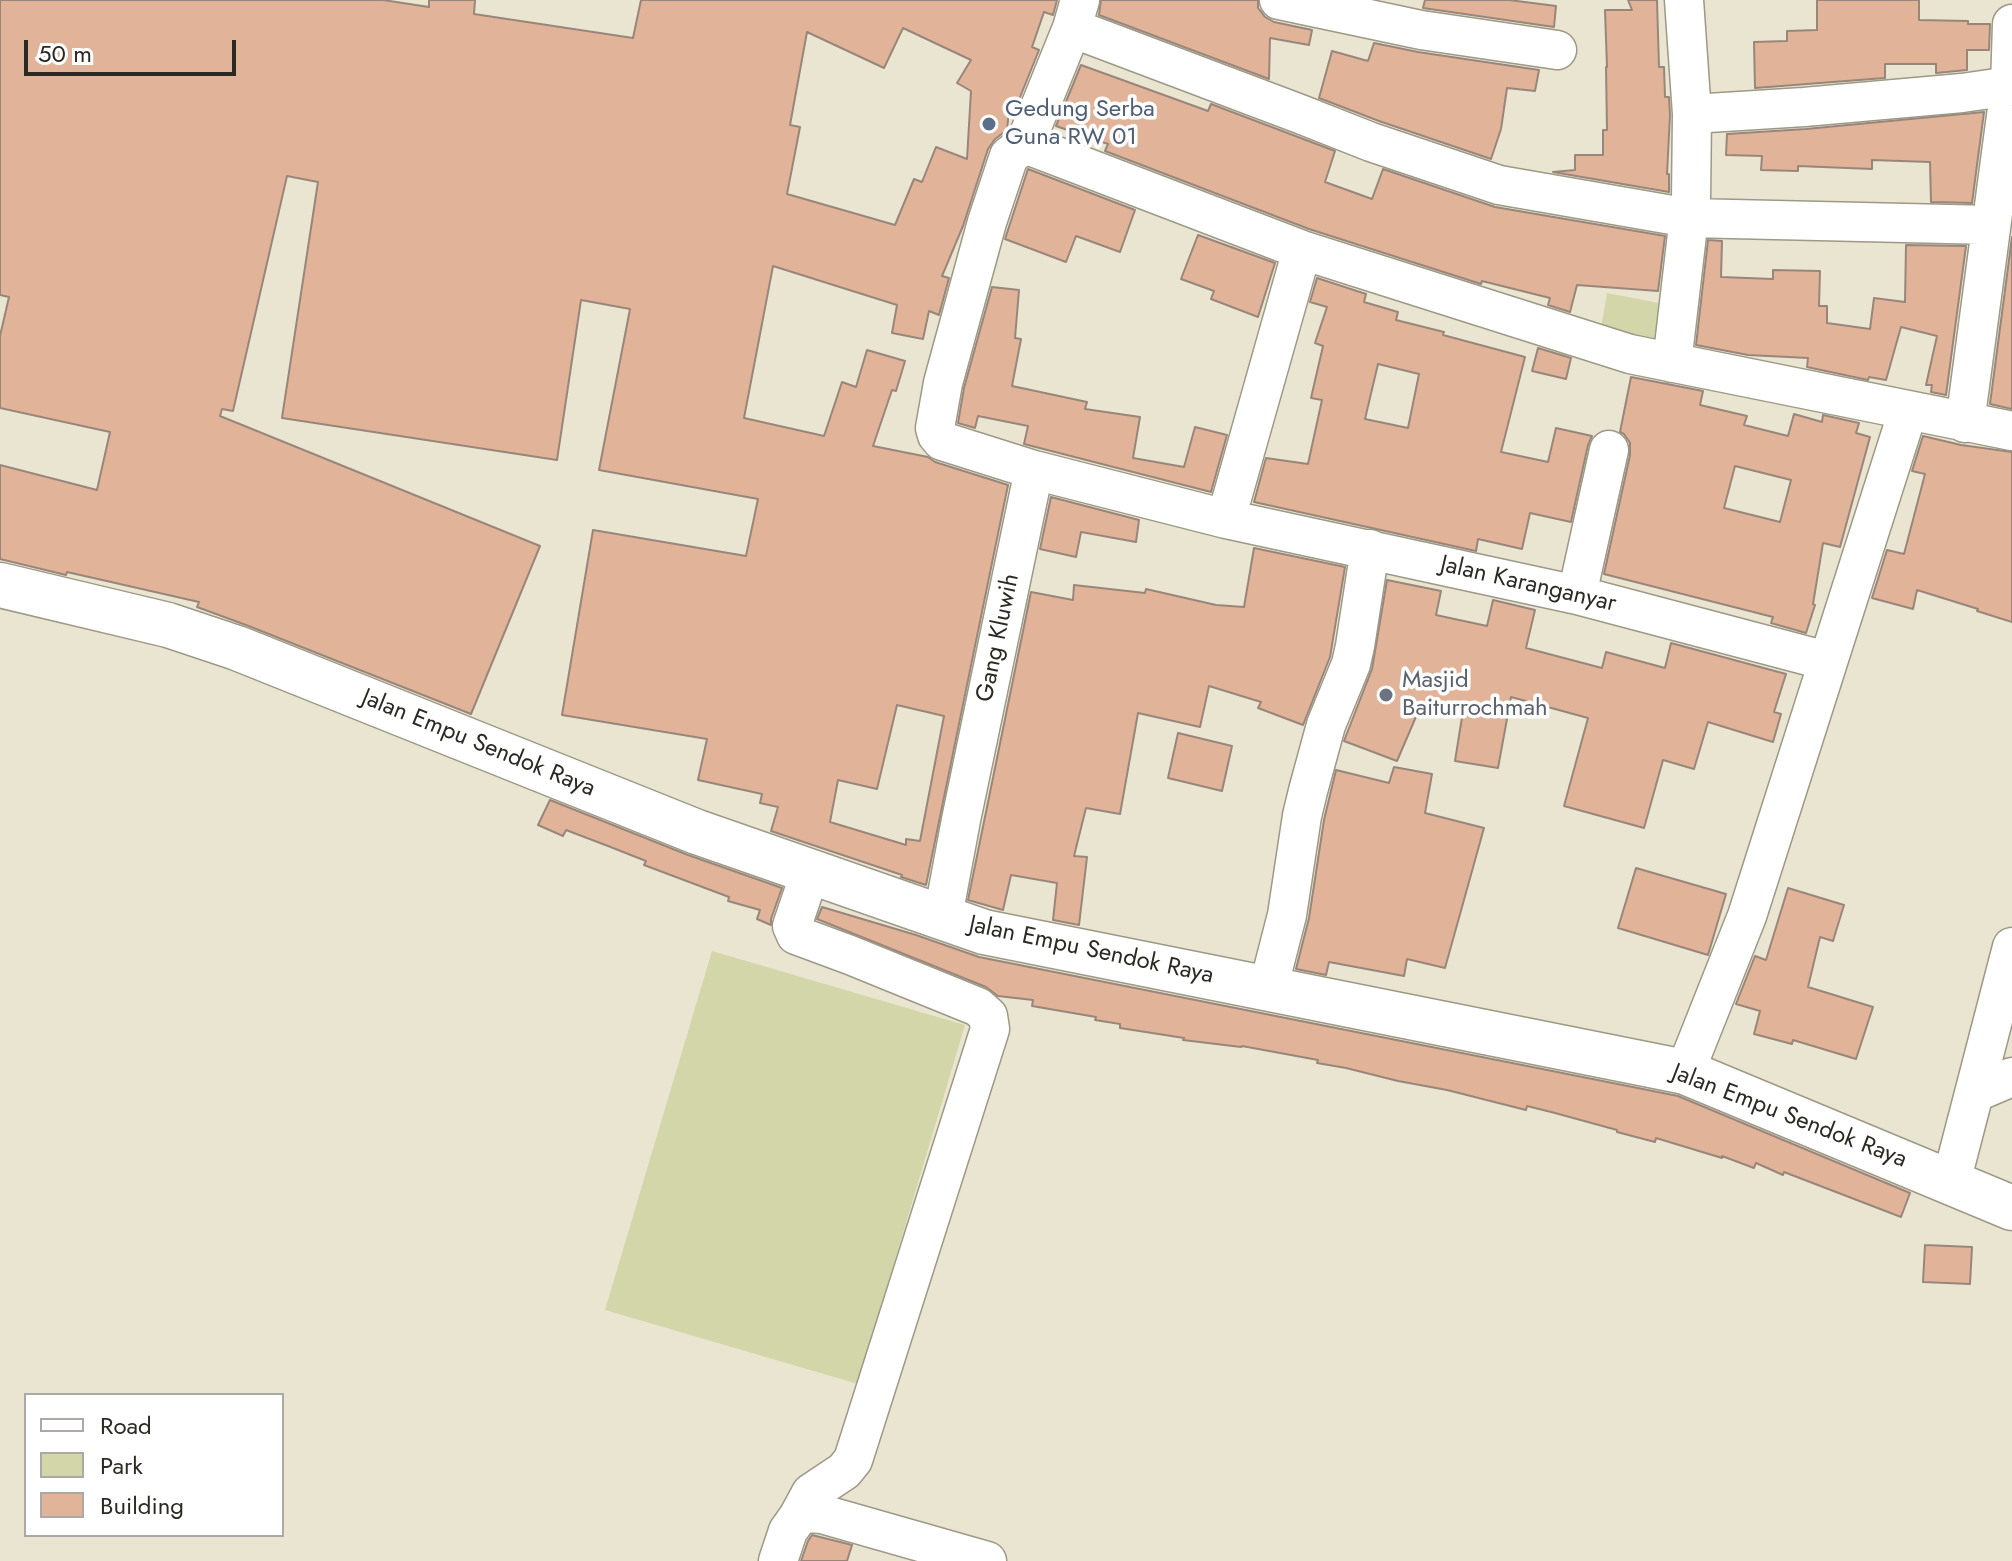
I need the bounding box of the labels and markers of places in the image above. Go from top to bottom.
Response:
place label: Gedung Serba Guna RW 01 [1005,96,1155,152]
marker: Gedung Serba Guna RW 01 [980,115,998,133]
place label: Masjid Baiturrochmah [1402,667,1548,723]
marker: Masjid Baiturrochmah [1377,686,1395,704]

